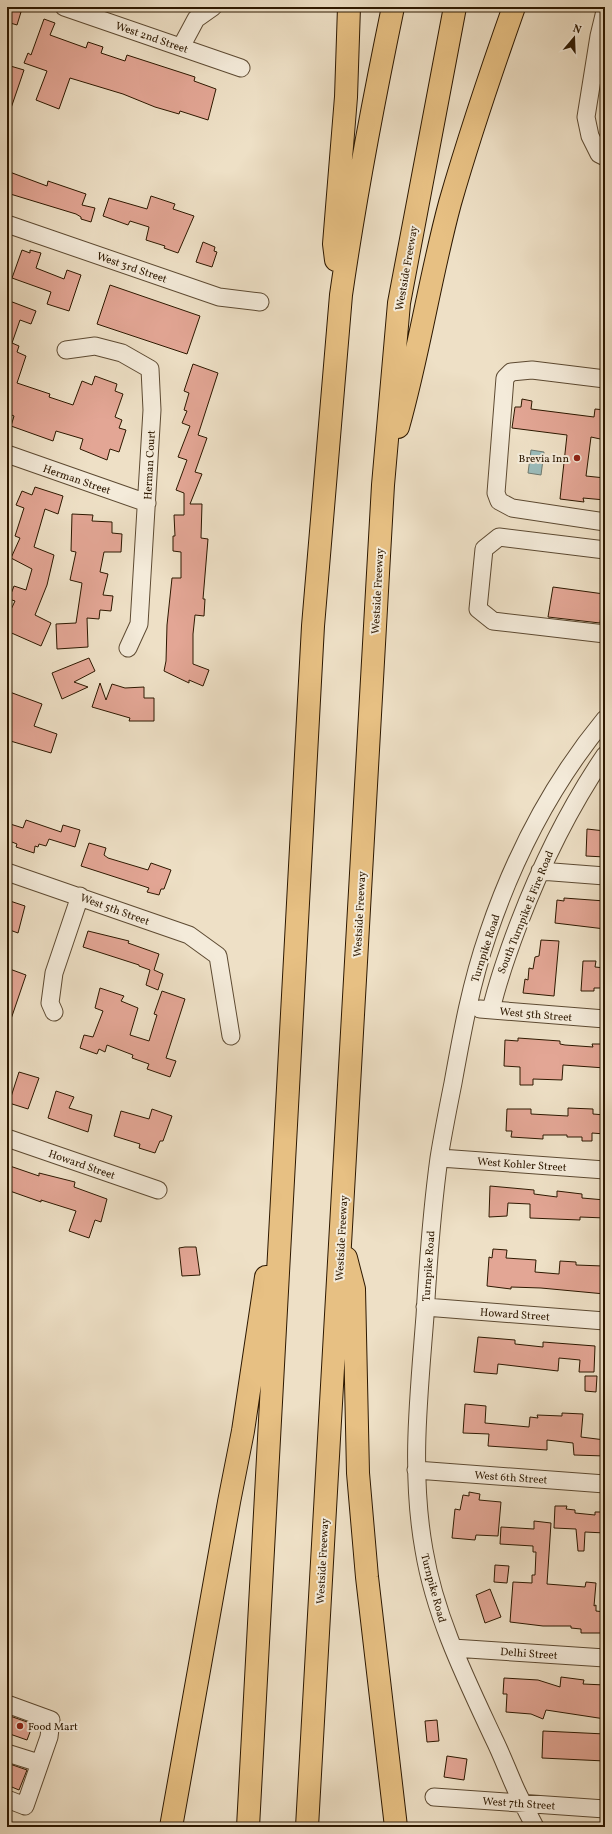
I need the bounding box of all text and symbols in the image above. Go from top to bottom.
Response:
north arrow [554,18,594,58]
street label: West 2nd Street [113,19,190,58]
text: N [571,22,583,38]
street label: Westside Freeway [393,225,422,312]
street label: West 3rd Street [94,249,169,288]
street label: Herman Court [141,430,160,500]
place label: Brevia Inn [519,452,569,467]
marker: Brevia Inn [572,453,582,463]
street label: Herman Street [41,462,113,499]
street label: Westside Freeway [369,548,388,634]
street label: South Turnpike E Fire Road [495,849,558,976]
street label: Westside Freeway [351,871,370,957]
street label: West 5th Street [78,891,151,930]
street label: Turnpike Road [468,912,505,985]
street label: West 5th Street [499,1005,573,1026]
street label: Howard Street [46,1147,117,1184]
street label: West Kohler Street [477,1155,567,1176]
street label: Westside Freeway [333,1195,352,1281]
street label: Turnpike Road [420,1230,439,1302]
street label: Howard Street [480,1306,550,1325]
street label: West 6th Street [474,1468,548,1489]
street label: Westside Freeway [314,1518,333,1604]
street label: Turnpike Road [416,1552,449,1625]
street label: Delhi Street [500,1645,558,1664]
place label: Food Mart [28,1720,78,1735]
marker: Food Mart [15,1721,25,1731]
street label: West 7th Street [482,1794,556,1815]

